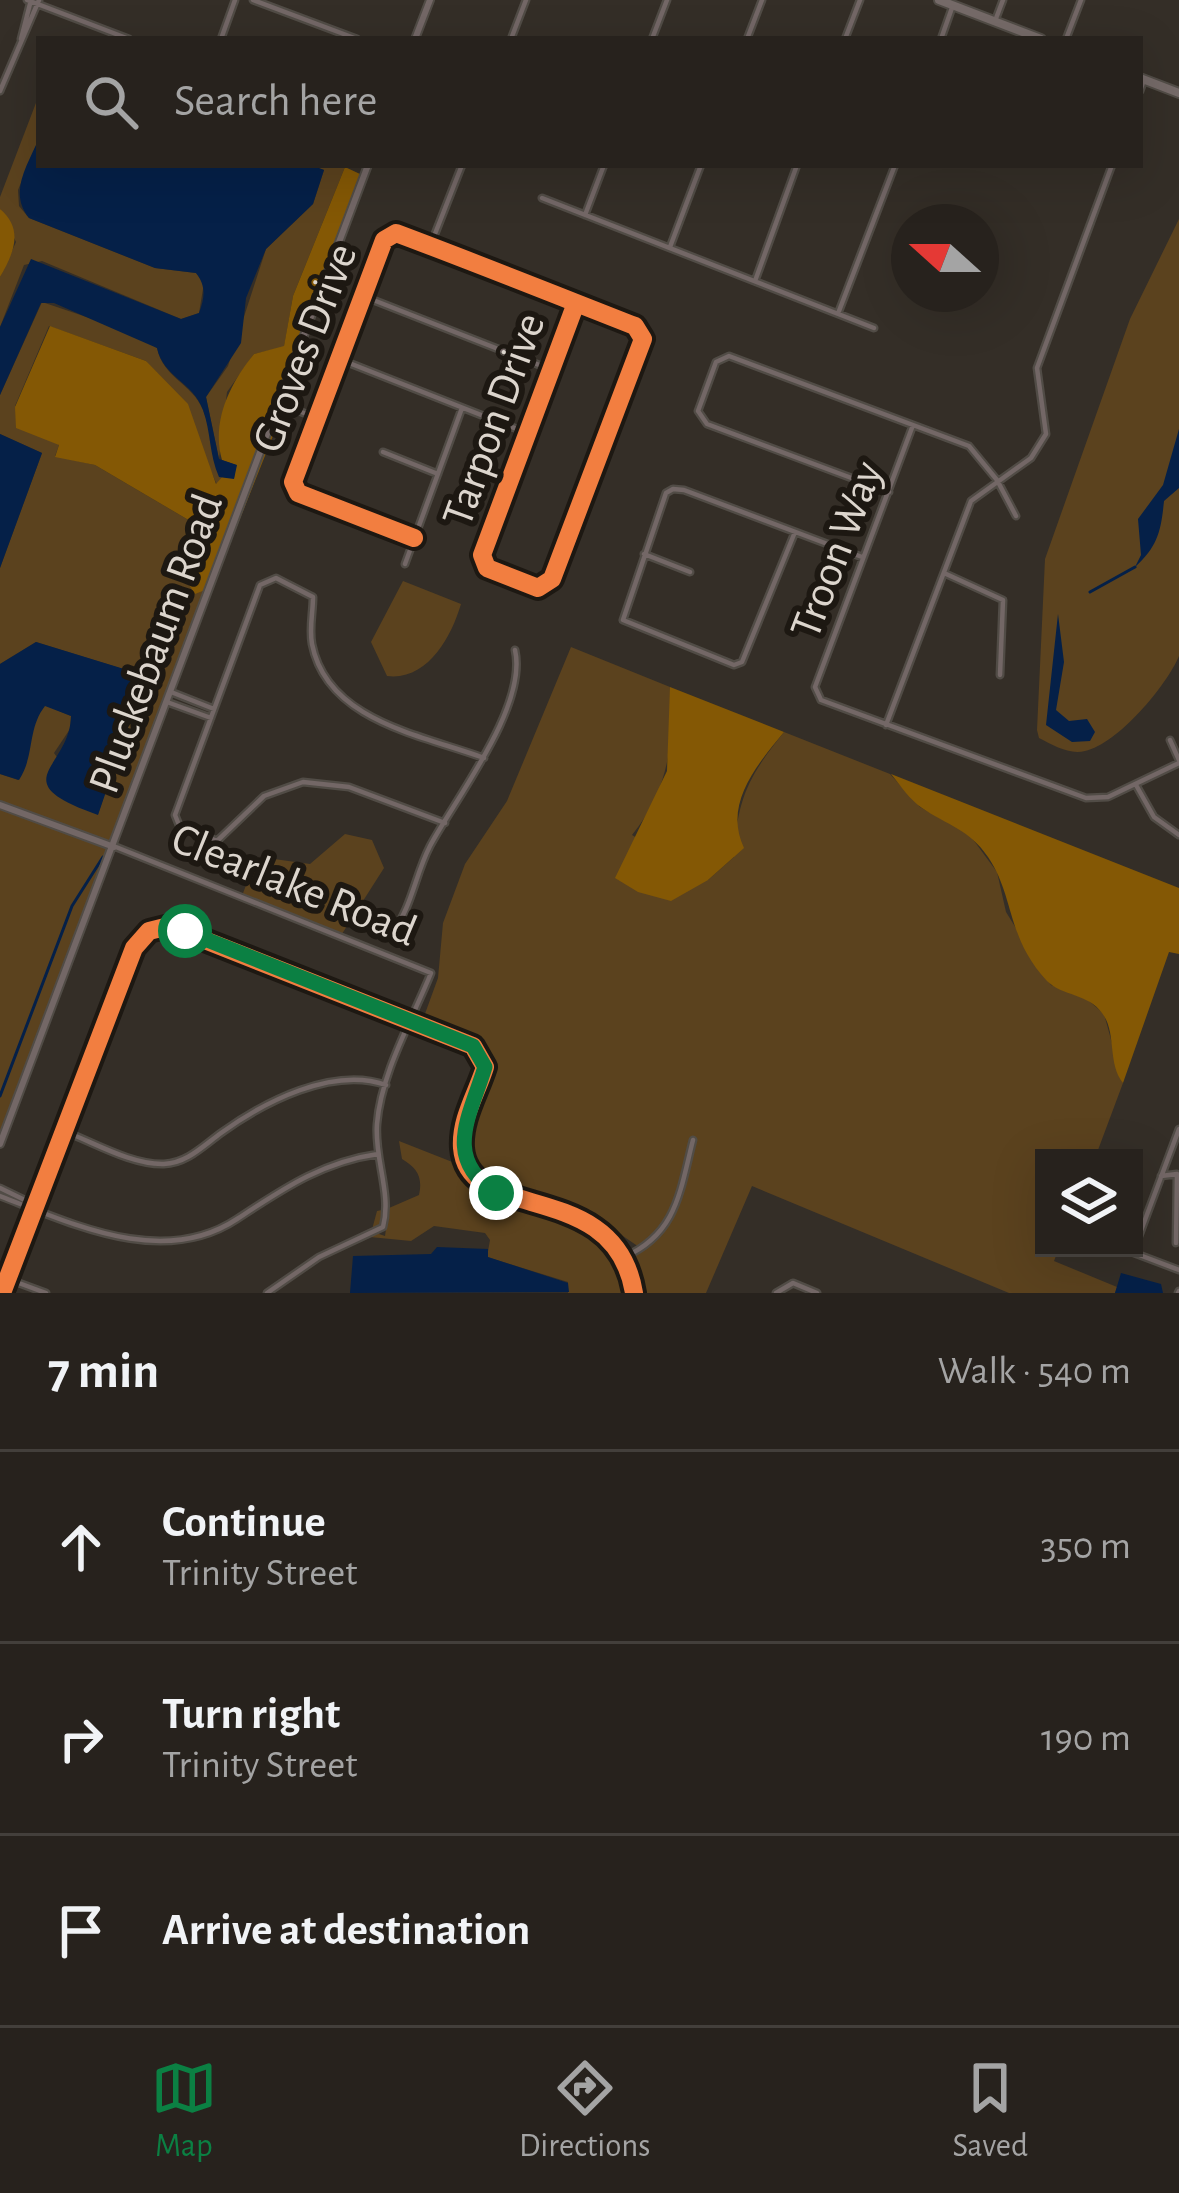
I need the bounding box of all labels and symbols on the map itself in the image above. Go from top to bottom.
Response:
north arrow [891,204,999,312]
street label: Groves Drive [245,238,366,458]
street label: Tarpon Drive [435,307,554,532]
street label: Troon Way [783,455,892,644]
street label: Pluckebaum Road [81,488,231,799]
street label: Clearlake Road [165,816,423,955]
route start [158,904,212,958]
route end [469,1166,523,1220]

